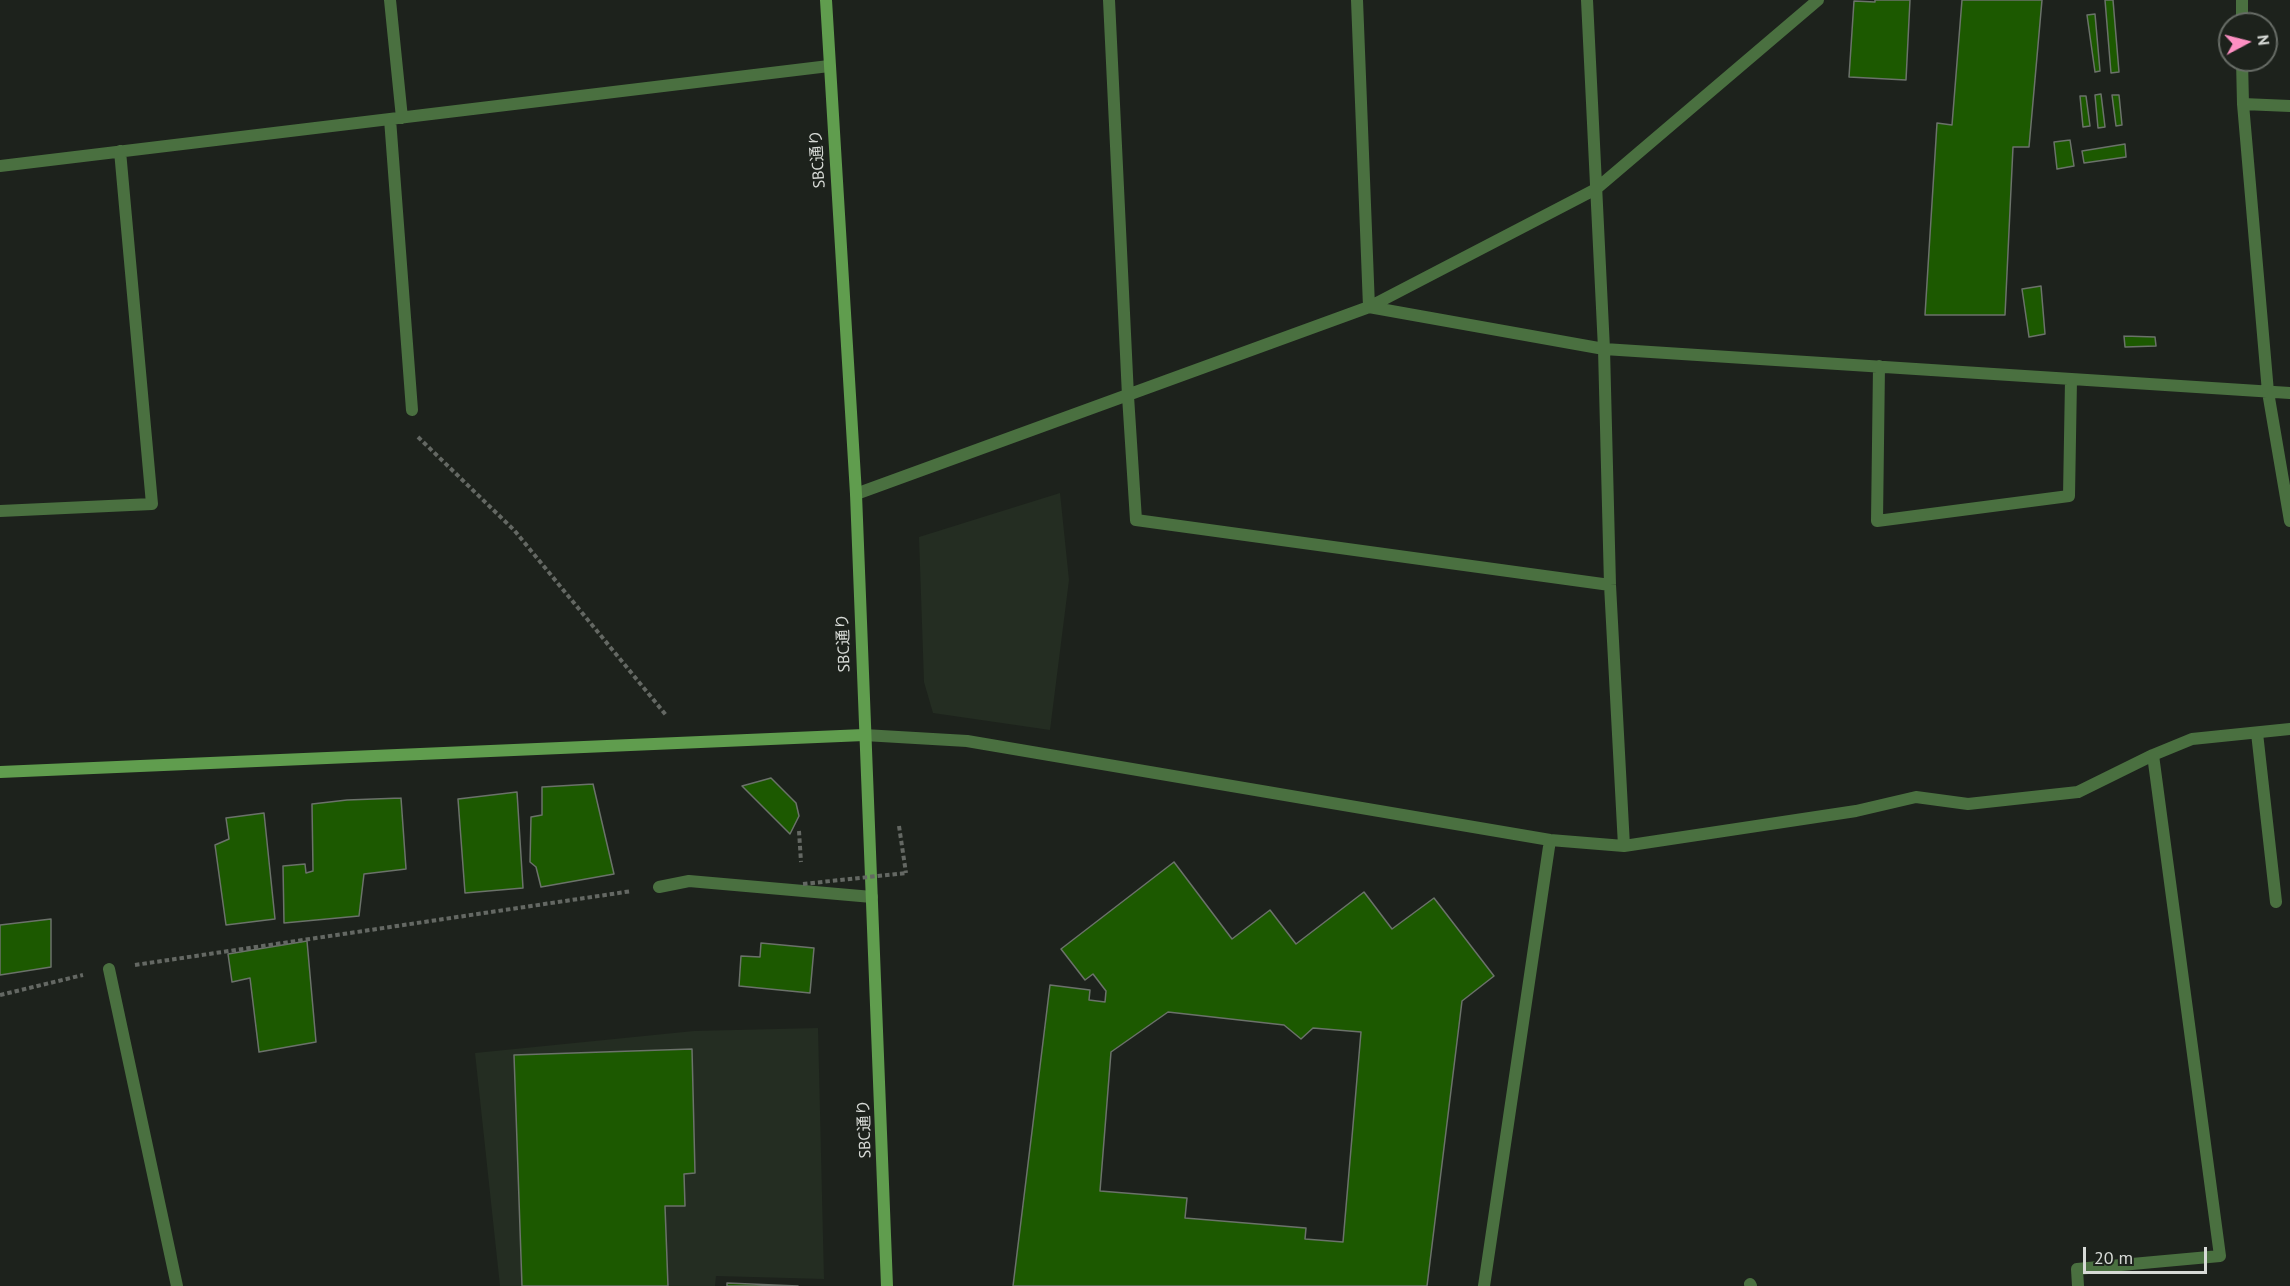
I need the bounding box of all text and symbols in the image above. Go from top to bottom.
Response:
north arrow [2218,12,2278,72]
text: N [2253,34,2274,46]
street label: SBC通り [806,129,830,189]
street label: SBC通り [833,613,855,673]
street label: SBC通り [854,1099,876,1159]
scale bar [2086,1235,2210,1273]
text: 20 m [2094,1246,2133,1269]

